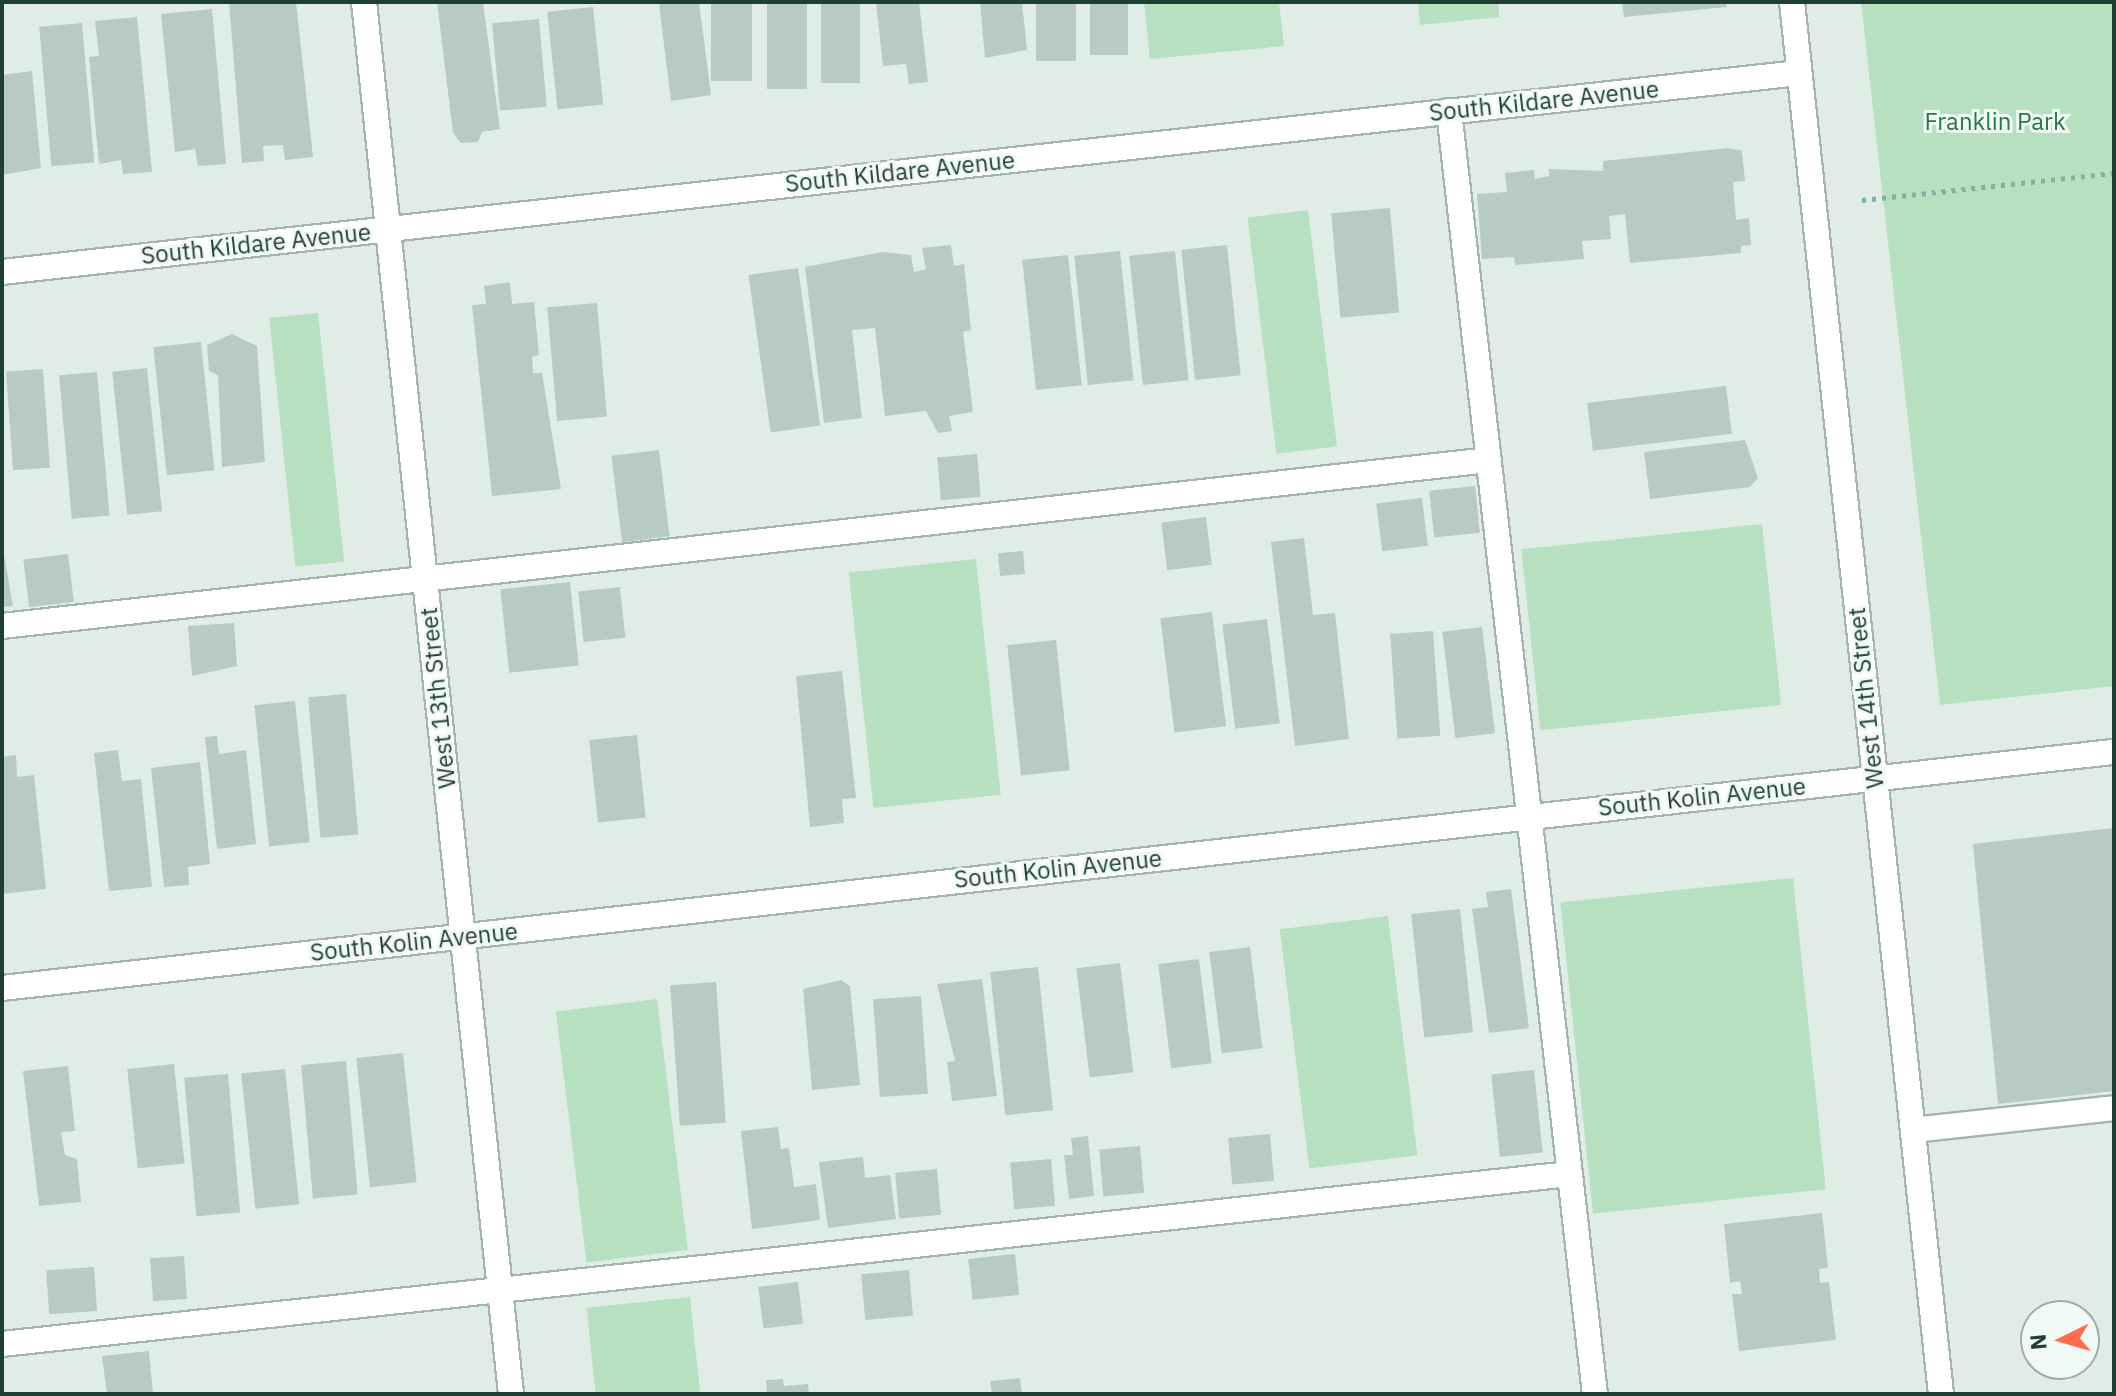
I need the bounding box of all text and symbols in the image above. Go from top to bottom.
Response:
street label: South Kildare Avenue [1428,75,1660,127]
park label: Franklin Park [1924,108,2066,136]
street label: South Kildare Avenue [784,146,1016,198]
street label: South Kildare Avenue [140,218,372,270]
street label: West 13th Street [414,606,462,790]
street label: West 14th Street [1842,606,1890,790]
street label: South Kolin Avenue [1597,772,1807,822]
street label: South Kolin Avenue [953,844,1163,894]
street label: South Kolin Avenue [309,917,519,967]
north arrow [2020,1300,2100,1380]
text: N [2022,1333,2053,1351]

